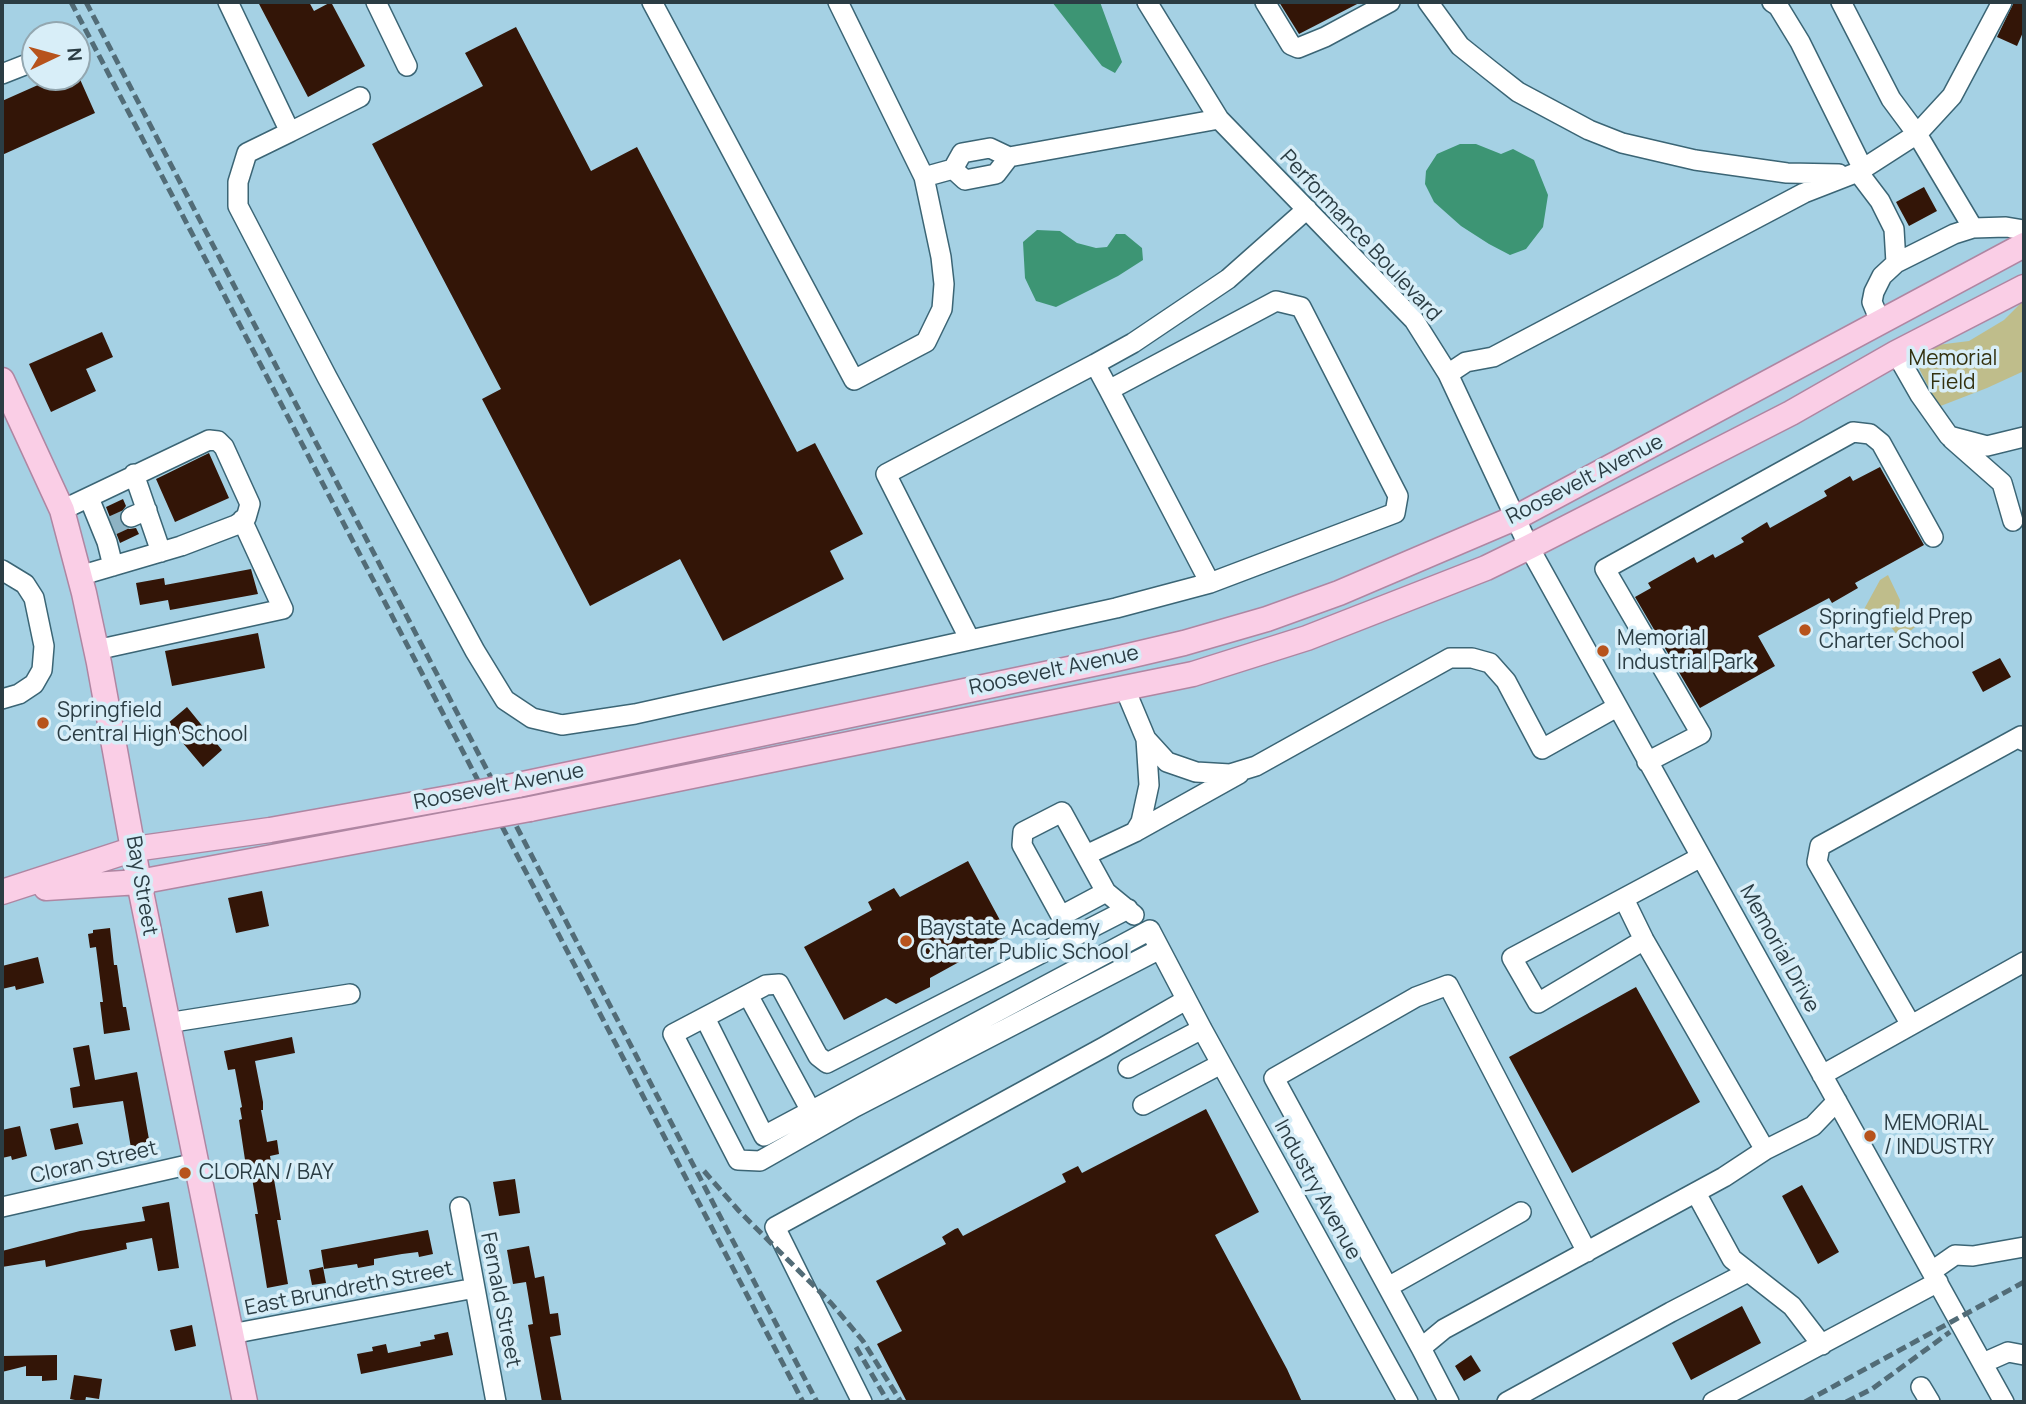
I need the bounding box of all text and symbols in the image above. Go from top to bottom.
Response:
north arrow [21,21,91,91]
text: N [61,46,88,62]
street label: Performance Boulevard [1274,145,1446,327]
park label: Memorial Field [1909,346,1997,396]
street label: Roosevelt Avenue [1502,430,1668,530]
place label: Springfield Prep Charter School [1819,605,1973,655]
marker: Springfield Prep Charter School [1797,622,1813,638]
place label: Memorial Industrial Park [1617,626,1754,676]
street label: Roosevelt Avenue [967,641,1141,701]
marker: Memorial Industrial Park [1595,643,1611,659]
place label: Springfield Central High School [57,698,248,748]
marker: Springfield Central High School [35,715,51,731]
street label: Roosevelt Avenue [412,758,586,816]
street label: Bay Street [120,834,162,938]
street label: Memorial Drive [1734,881,1824,1017]
place label: Baystate Academy Charter Public School [920,916,1129,966]
marker: Baystate Academy Charter Public School [898,933,914,949]
place label: MEMORIAL / INDUSTRY [1884,1111,1994,1161]
street label: Industry Avenue [1268,1116,1366,1264]
marker: MEMORIAL / INDUSTRY [1862,1128,1878,1144]
street label: Cloran Street [28,1136,160,1190]
place label: CLORAN / BAY [199,1160,334,1186]
marker: CLORAN / BAY [177,1165,193,1181]
street label: Fernald Street [475,1230,525,1370]
street label: East Brundreth Street [243,1256,455,1322]

